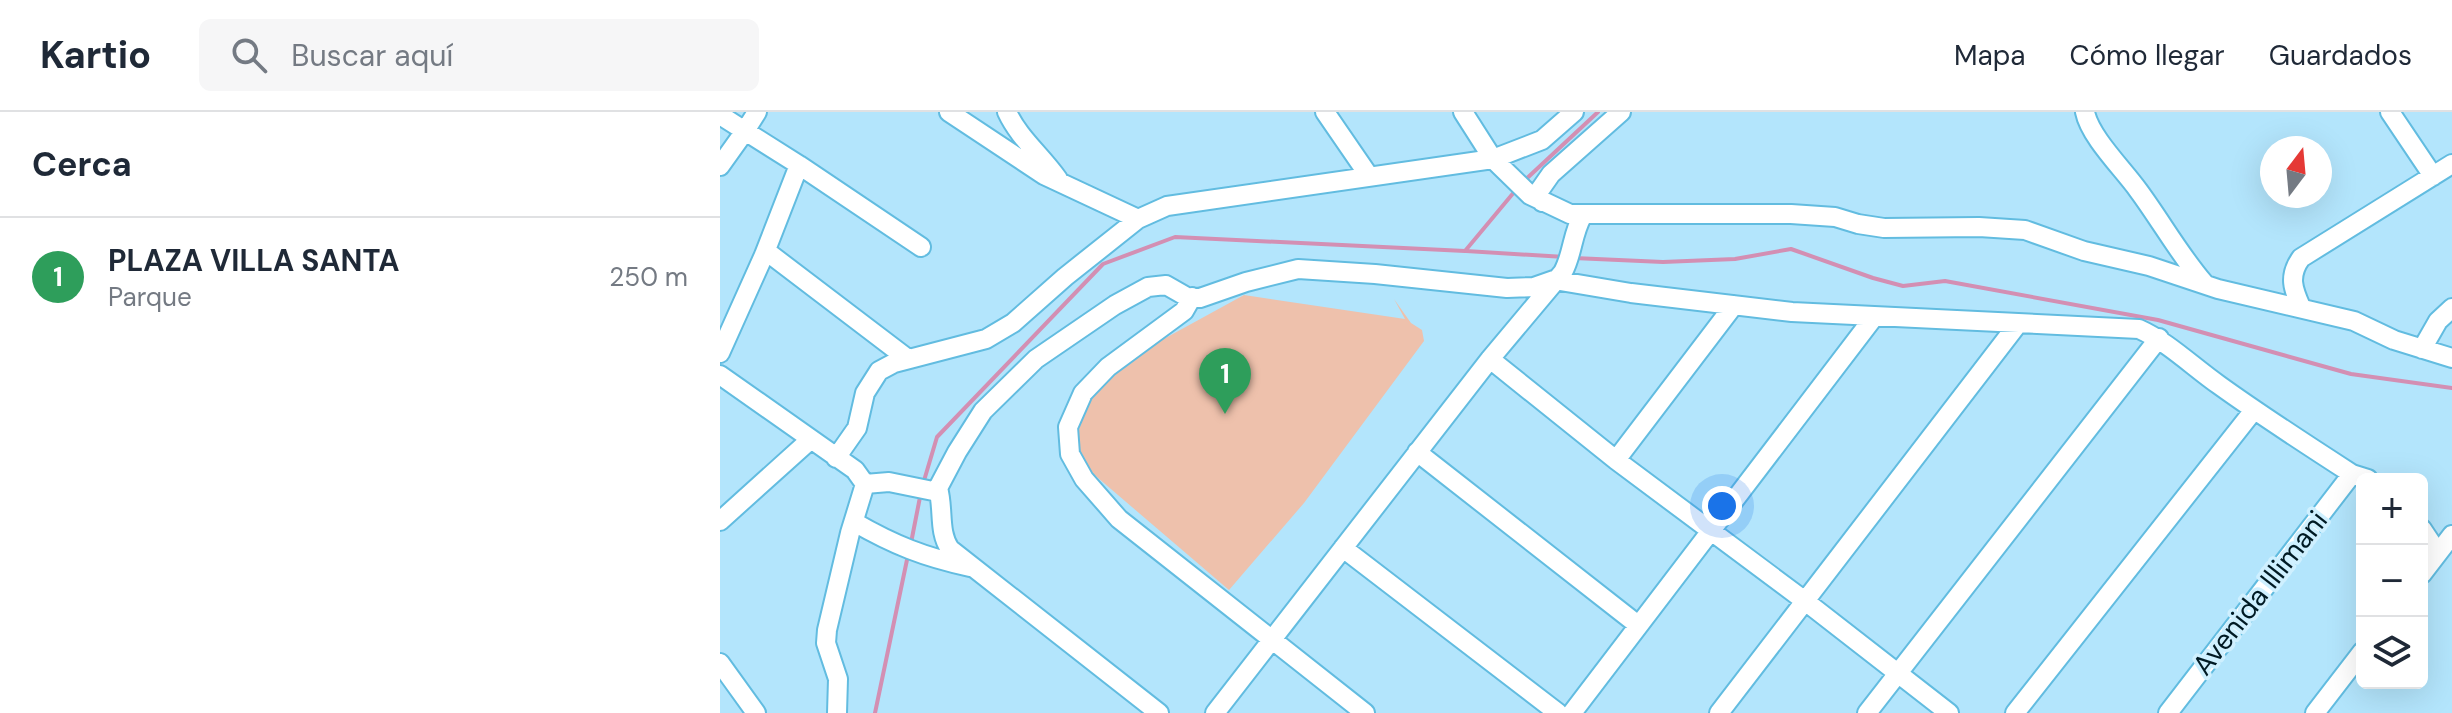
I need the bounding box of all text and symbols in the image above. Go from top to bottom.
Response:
search box [199,19,759,91]
text: Kartio [40,30,151,80]
icon: search [227,33,271,77]
text: Buscar aquí [291,36,453,75]
text: Mapa [1954,37,2025,74]
text: Cómo llegar [2069,37,2225,74]
text: Guardados [2269,37,2412,74]
north arrow [2260,136,2332,208]
text: Cerca [32,142,132,187]
text: PLAZA VILLA SANTA [108,241,399,280]
text: 1 [53,260,63,294]
text: 250 m [609,260,688,294]
text: Parque [108,280,192,314]
pin: 1 [1199,348,1251,414]
map controls [2356,473,2428,689]
button: + [2356,473,2428,545]
your location [1702,486,1742,526]
street label: Avenida Illimani [2184,503,2336,683]
button: − [2356,545,2428,617]
button: layers [2356,617,2428,689]

